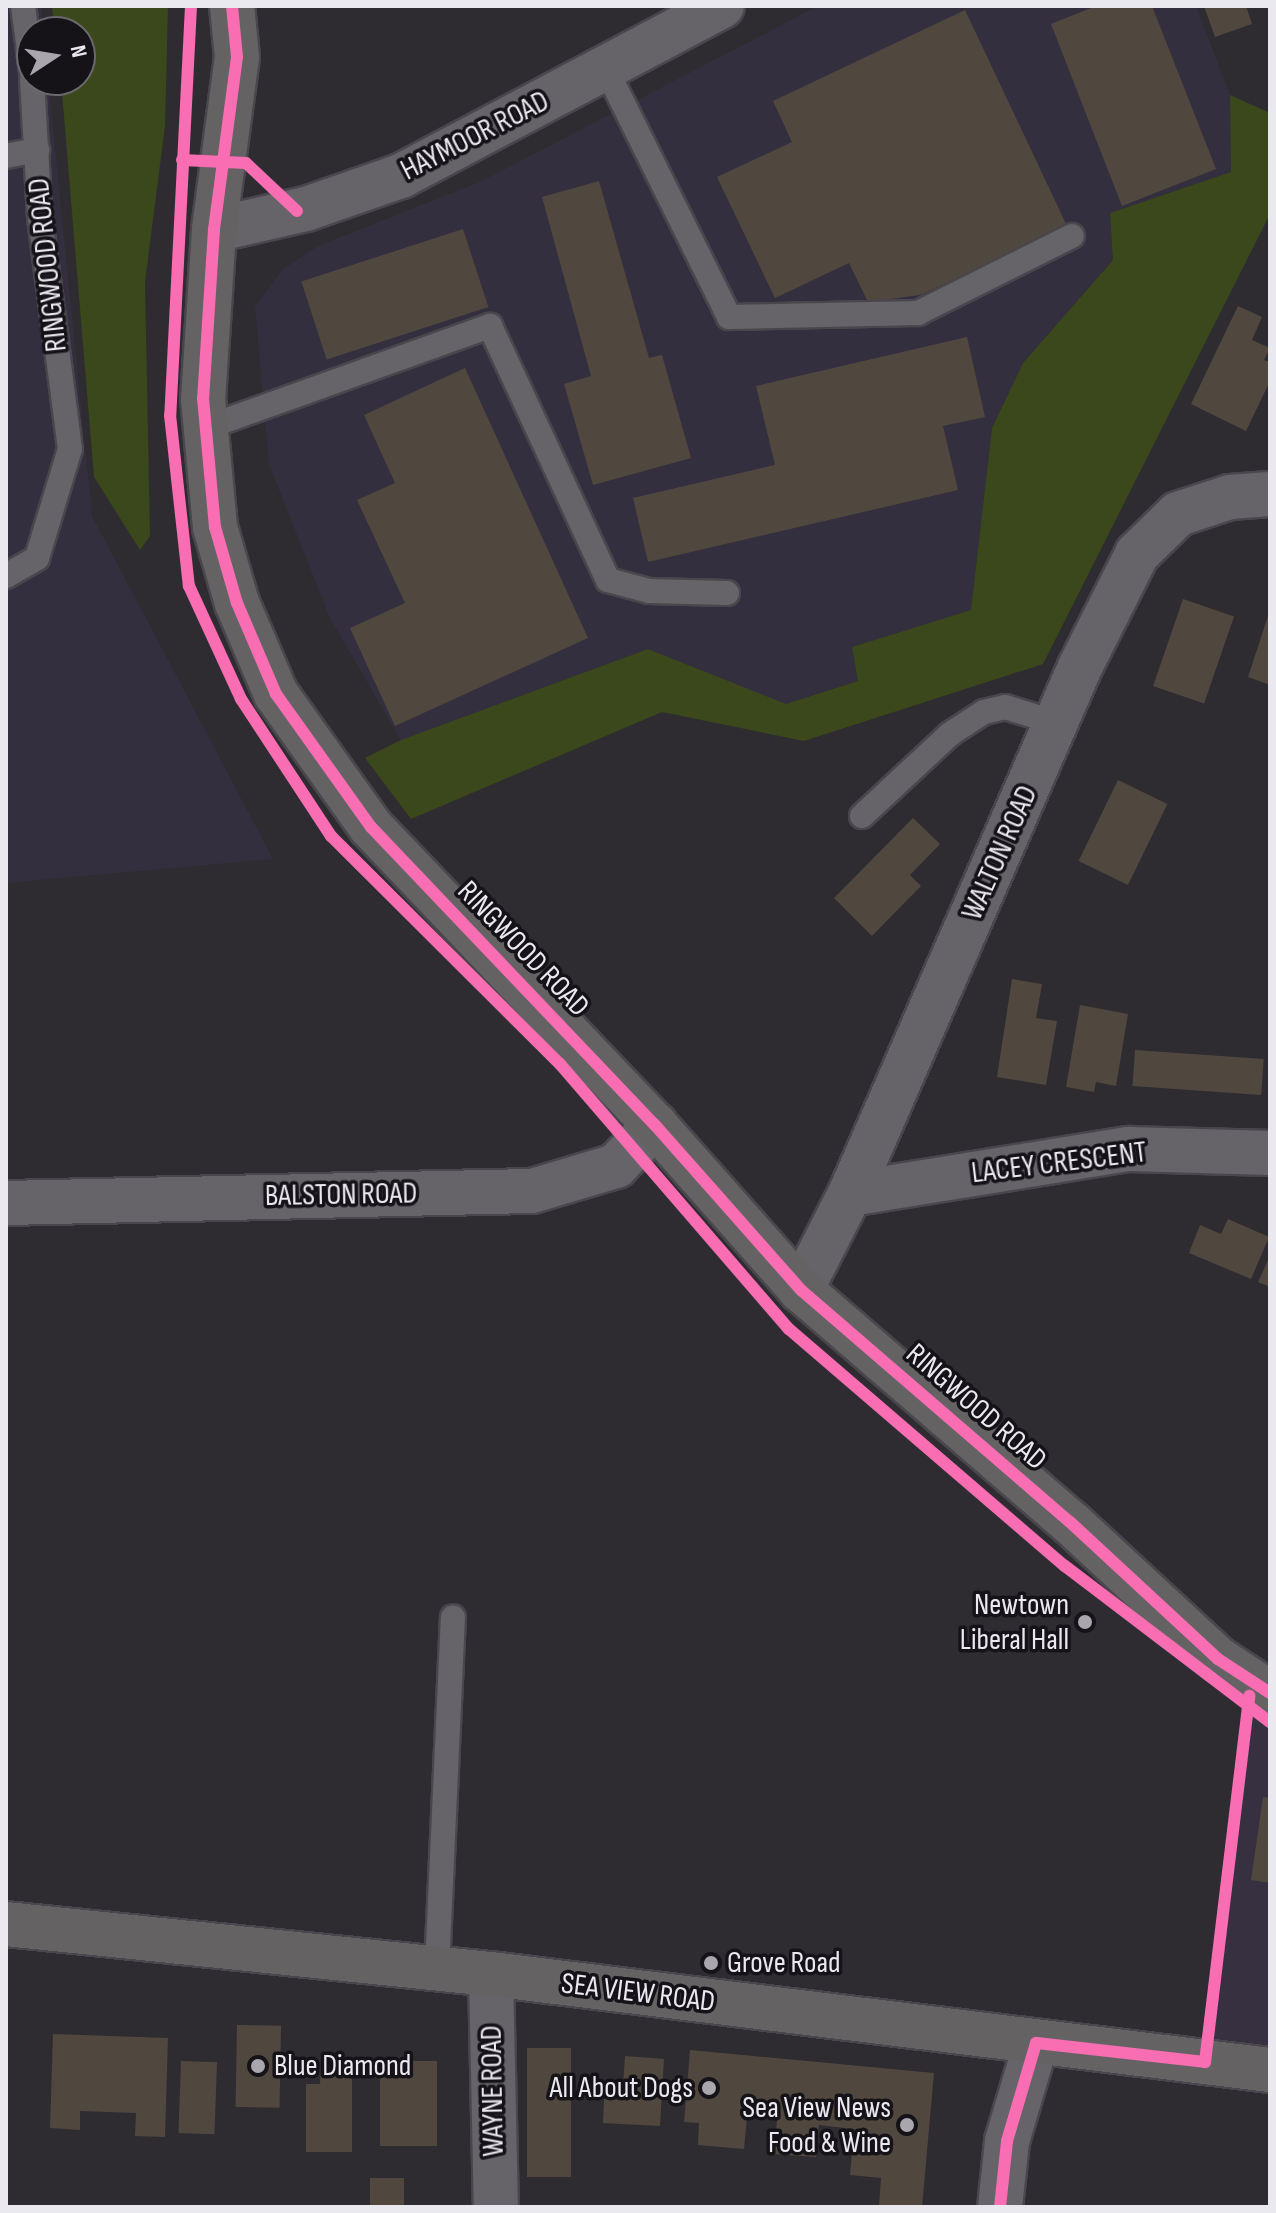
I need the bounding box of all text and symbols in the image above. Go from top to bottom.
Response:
north arrow [16,16,96,96]
text: N [64,43,92,60]
street label: HAYMOOR ROAD [395,83,555,189]
street label: RINGWOOD ROAD [21,176,75,354]
street label: WALTON ROAD [954,780,1046,926]
street label: RINGWOOD ROAD [449,874,597,1024]
street label: LACEY CRESCENT [969,1134,1149,1192]
street label: BALSTON ROAD [265,1176,417,1214]
street label: RINGWOOD ROAD [898,1336,1054,1478]
place label: Newtown Liberal Hall [960,1587,1069,1658]
marker: Newtown Liberal Hall [1076,1613,1094,1631]
place label: Grove Road [727,1945,841,1981]
marker: Grove Road [702,1954,720,1972]
street label: SEA VIEW ROAD [559,1966,717,2020]
street label: WAYNE ROAD [474,2025,512,2157]
place label: Blue Diamond [274,2048,411,2084]
marker: Blue Diamond [249,2057,267,2075]
place label: All About Dogs [549,2070,693,2106]
marker: All About Dogs [700,2079,718,2097]
place label: Sea View News Food & Wine [742,2090,891,2160]
marker: Sea View News Food & Wine [898,2116,916,2134]

